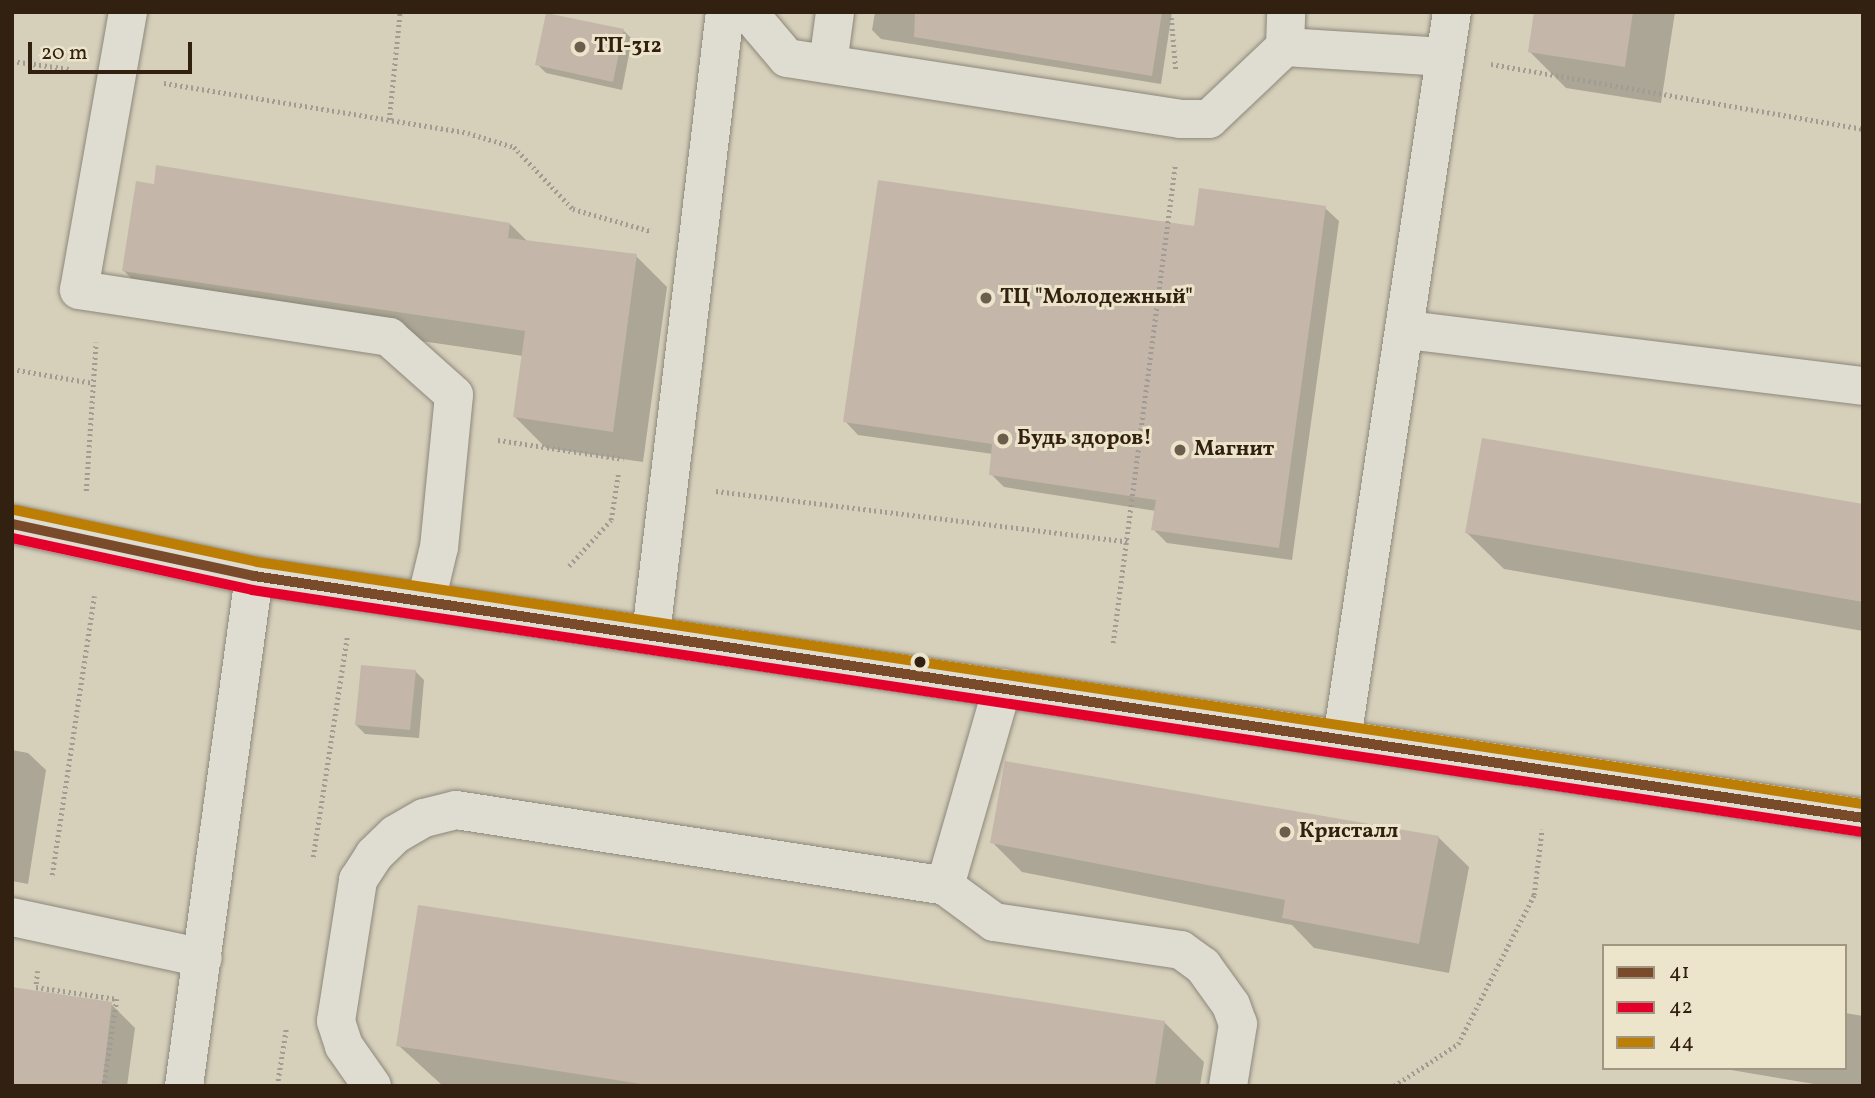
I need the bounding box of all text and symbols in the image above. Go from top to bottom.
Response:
scale bar [32,28,196,72]
place label: ТП-312 [594,34,662,60]
text: 20 m [41,39,87,68]
marker: ТП-312 [572,39,588,55]
place label: ТЦ "Молодежный" [1000,285,1193,311]
marker: ТЦ "Молодежный" [978,290,994,306]
place label: Будь здоров! [1017,426,1152,452]
marker: Будь здоров! [995,431,1011,447]
place label: Магнит [1194,437,1274,463]
marker: Магнит [1172,442,1188,458]
unlabelled marker [913,655,927,669]
place label: Кристалл [1299,819,1398,845]
marker: Кристалл [1277,824,1293,840]
legend [1602,944,1847,1070]
text: 41 [1669,958,1690,987]
text: 42 [1669,993,1693,1022]
text: 44 [1669,1028,1694,1057]

